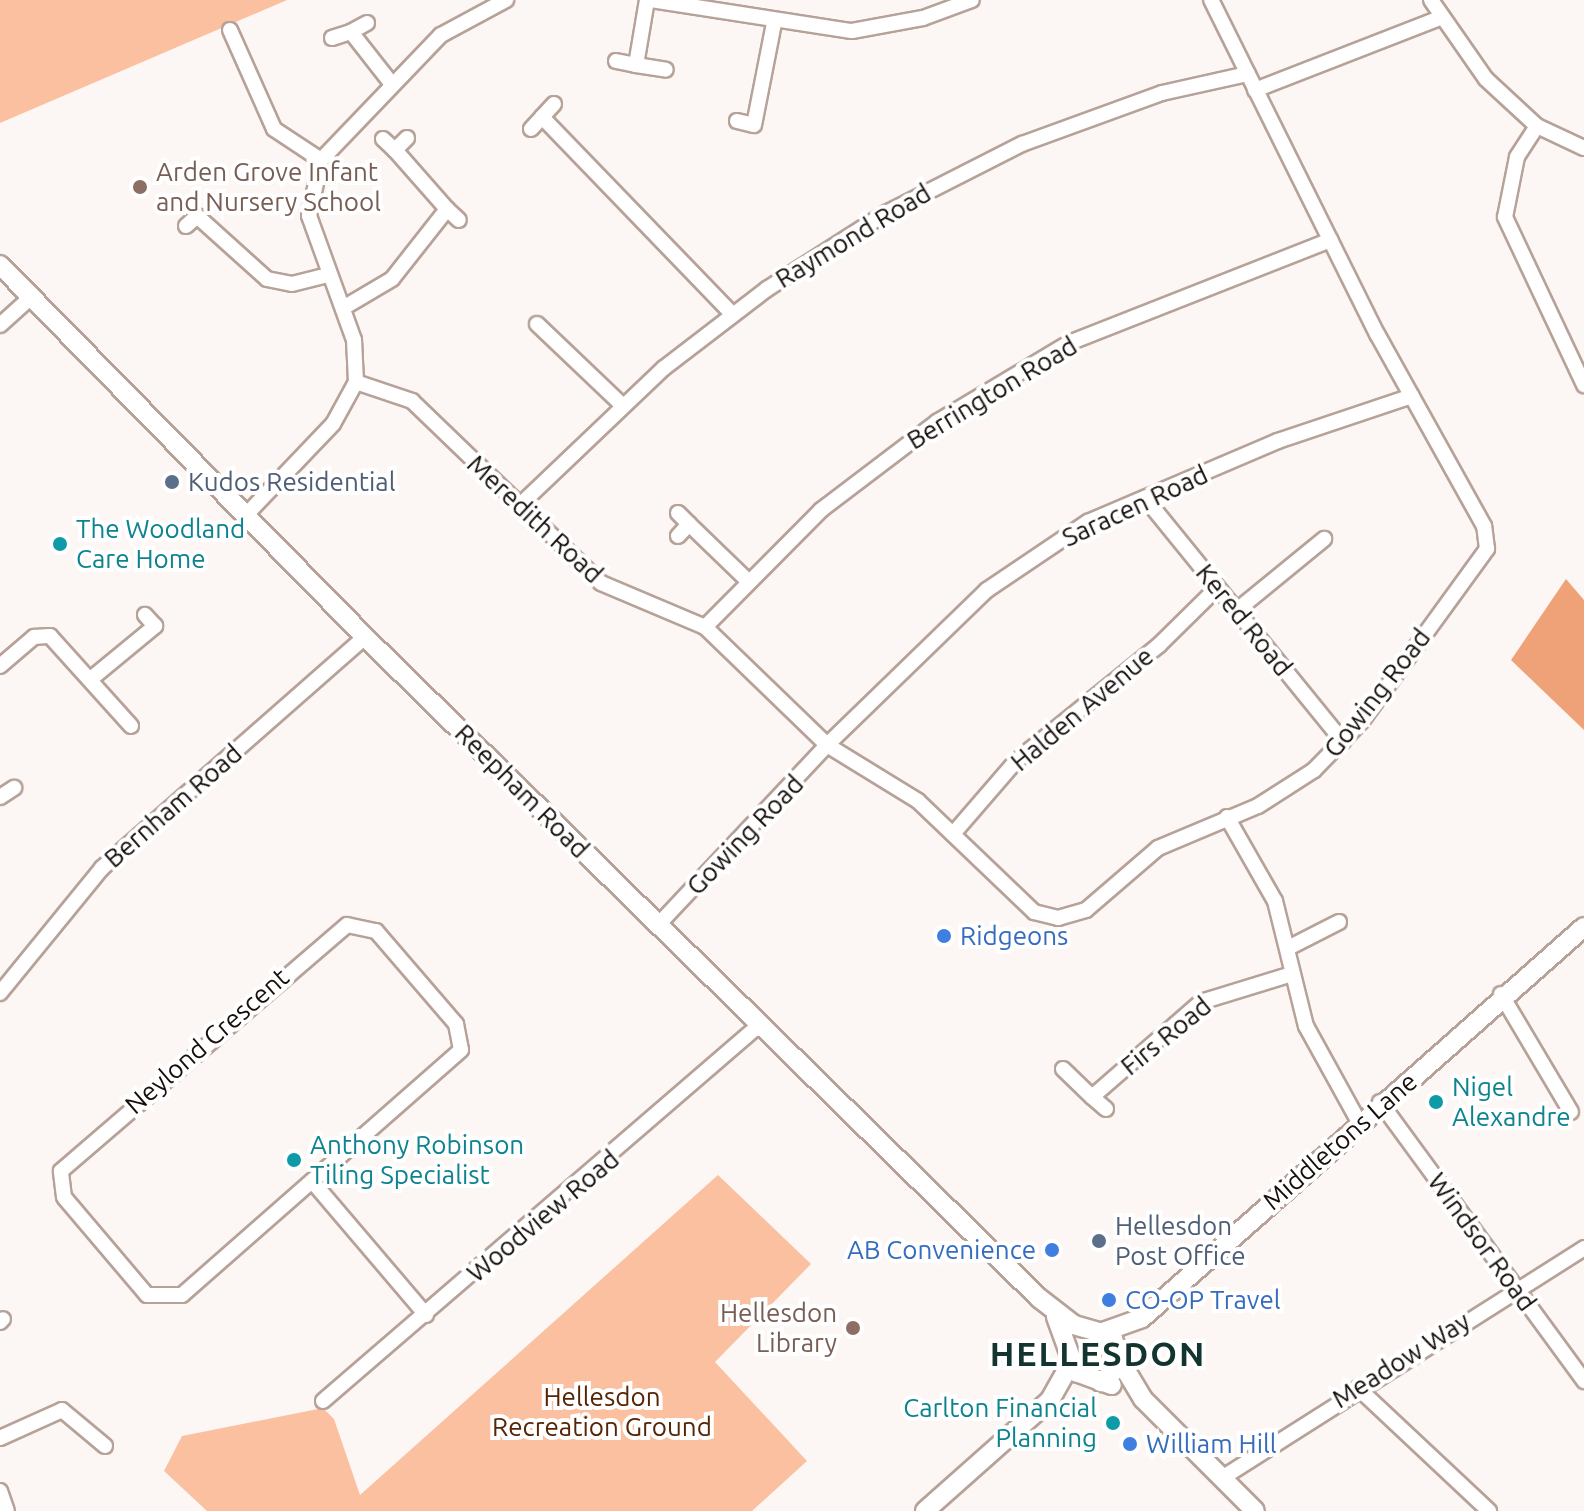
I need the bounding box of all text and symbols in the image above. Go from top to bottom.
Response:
place label: Arden Grove Infant and Nursery School [156,156,381,218]
street label: Raymond Road [770,177,936,295]
marker: Arden Grove Infant and Nursery School [131,178,149,196]
street label: Berrington Road [901,330,1083,456]
street label: Meredith Road [461,448,609,590]
street label: Saracen Road [1057,459,1213,553]
place label: Kudos Residential [188,466,395,498]
marker: Kudos Residential [163,473,181,491]
place label: The Woodland Care Home [76,513,245,574]
marker: The Woodland Care Home [51,535,69,553]
street label: Kered Road [1189,558,1299,682]
street label: Gowing Road [1317,622,1437,764]
street label: Halden Avenue [1004,640,1160,778]
street label: Reepham Road [449,718,595,864]
street label: Bernham Road [98,738,248,874]
street label: Gowing Road [680,769,810,901]
place label: Ridgeons [960,920,1068,952]
marker: Ridgeons [935,927,953,945]
street label: Neylond Crescent [119,962,295,1120]
street label: Firs Road [1115,990,1217,1082]
street label: Middletons Lane [1257,1066,1423,1216]
place label: Nigel Alexandre [1452,1071,1571,1132]
marker: Nigel Alexandre [1427,1093,1445,1111]
place label: Anthony Robinson Tiling Specialist [310,1129,524,1190]
street label: Woodview Road [461,1143,625,1289]
marker: Anthony Robinson Tiling Specialist [285,1151,303,1169]
street label: Windsor Road [1421,1167,1543,1317]
place label: Hellesdon Post Office [1115,1210,1246,1272]
marker: Hellesdon Post Office [1090,1232,1108,1250]
place label: AB Convenience [847,1234,1036,1266]
marker: AB Convenience [1043,1241,1061,1259]
place label: CO-OP Travel [1125,1284,1281,1316]
marker: CO-OP Travel [1100,1291,1118,1309]
place label: Hellesdon Library [720,1297,837,1358]
street label: Meadow Way [1326,1305,1476,1415]
marker: Hellesdon Library [844,1319,862,1337]
district label: HELLESDON [990,1334,1206,1374]
park label: Hellesdon Recreation Ground [492,1381,712,1442]
place label: Carlton Financial Planning [903,1392,1097,1454]
marker: Carlton Financial Planning [1104,1414,1122,1432]
place label: William Hill [1146,1428,1277,1460]
marker: William Hill [1121,1435,1139,1453]

